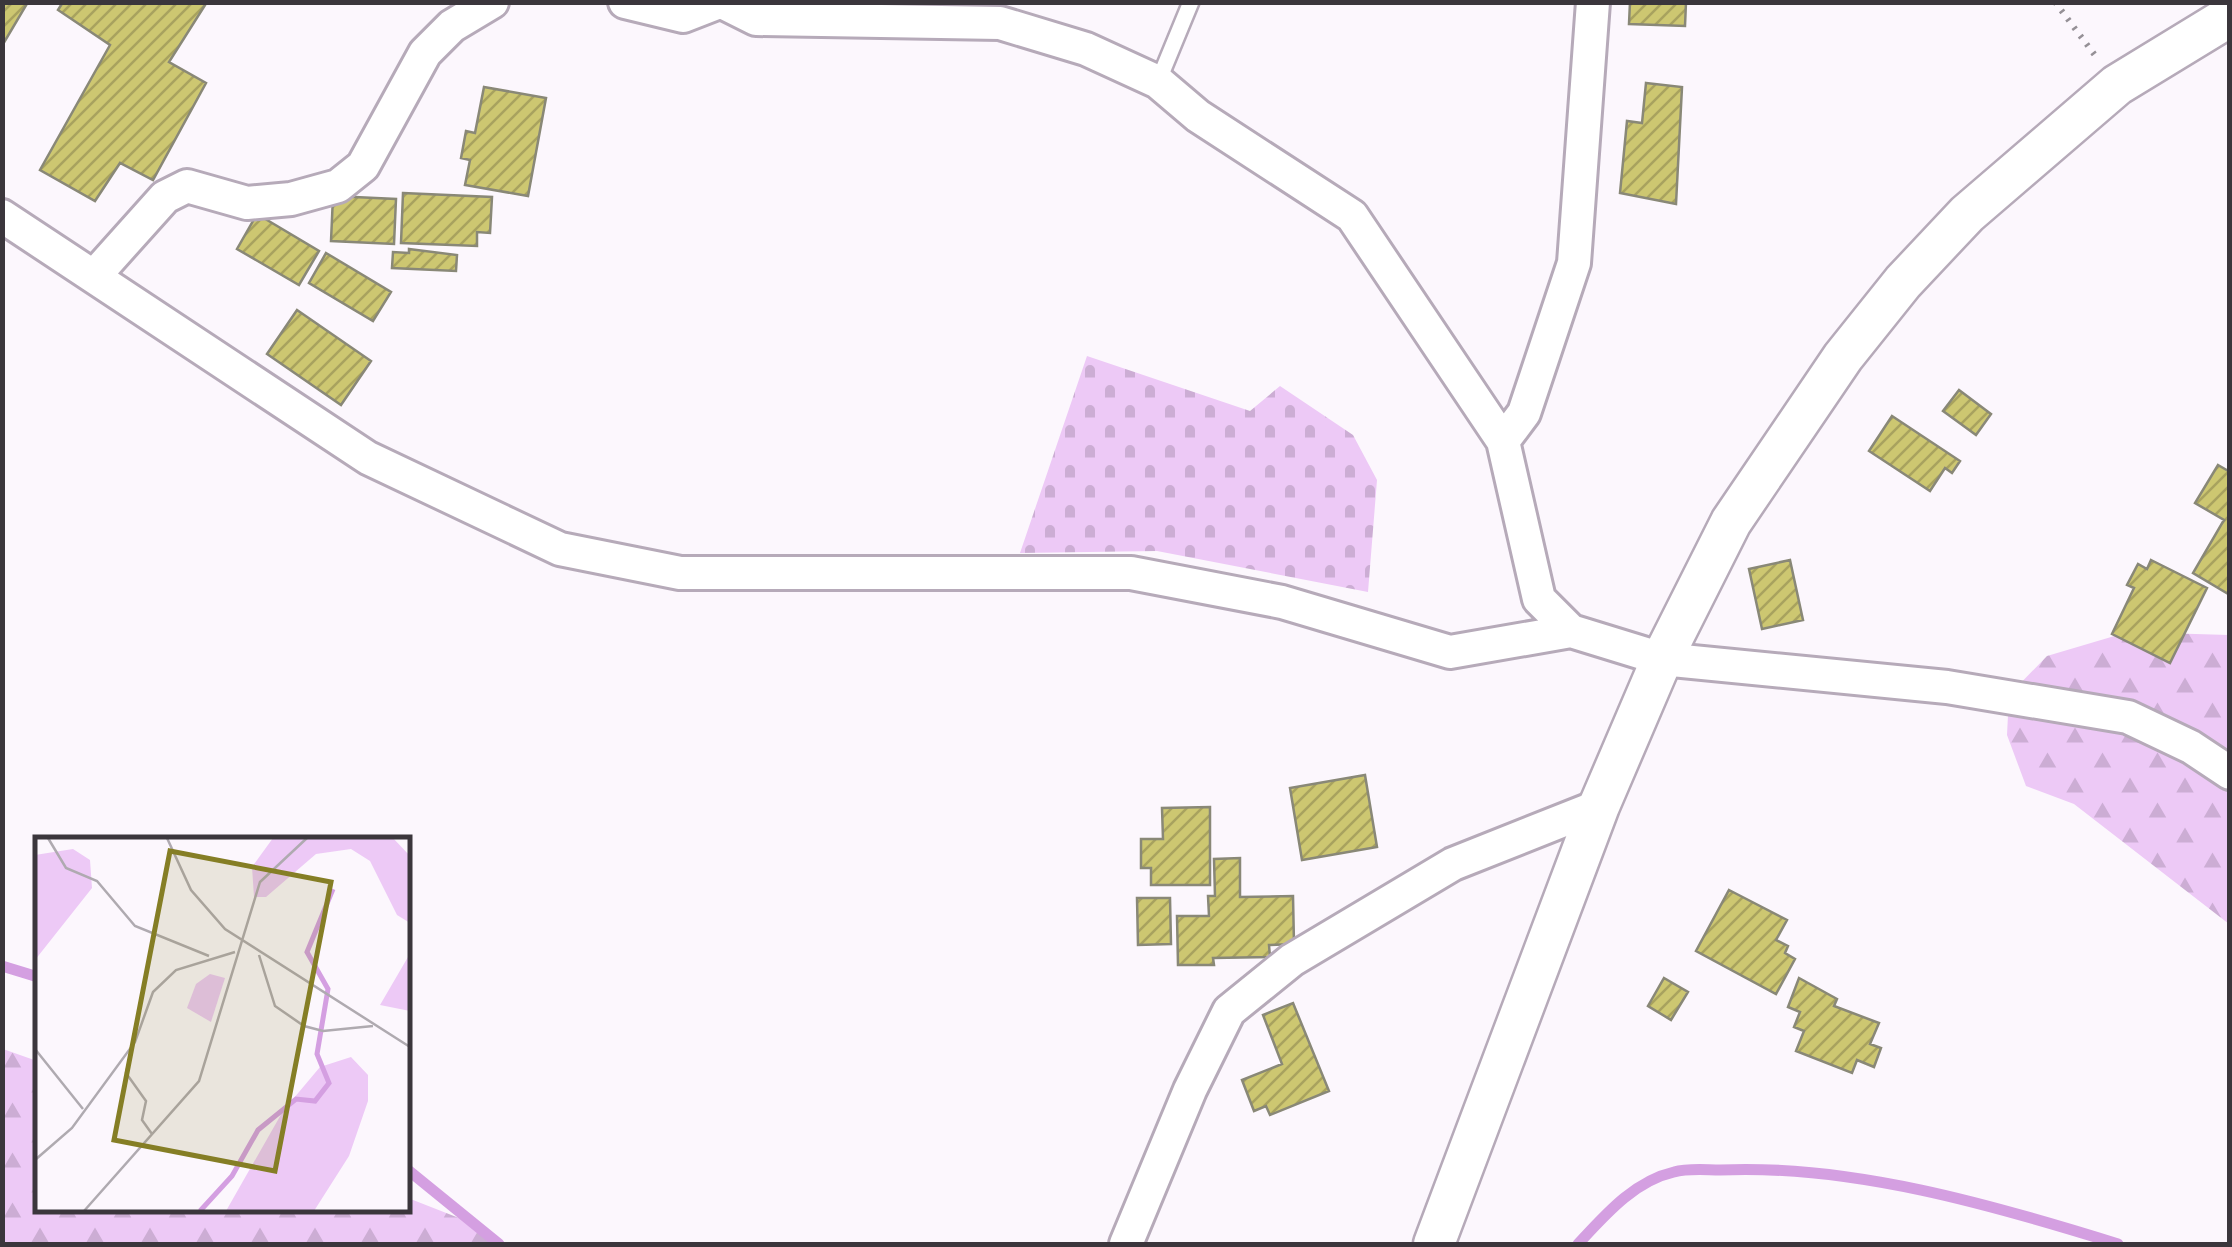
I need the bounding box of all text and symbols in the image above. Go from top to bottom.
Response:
inset map [35,837,410,1212]

